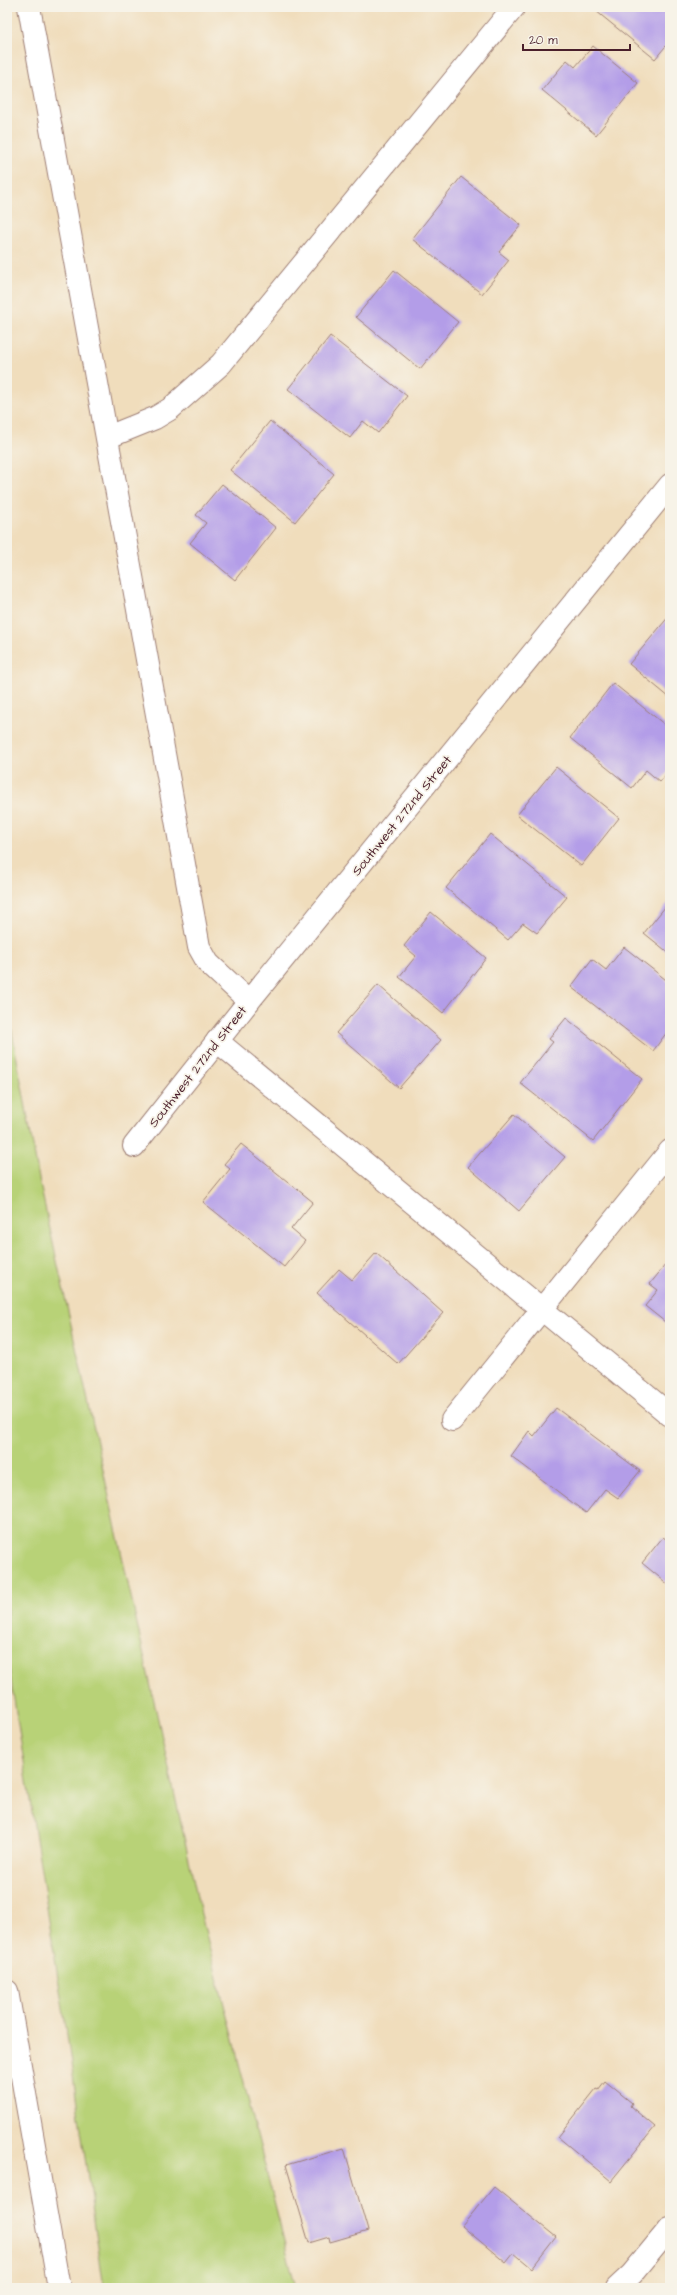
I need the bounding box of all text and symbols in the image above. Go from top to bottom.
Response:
scale bar [523,26,630,52]
text: 20 m [529,32,558,49]
street label: Southwest 272nd Street [348,751,456,880]
street label: Southwest 272nd Street [145,1001,251,1131]

